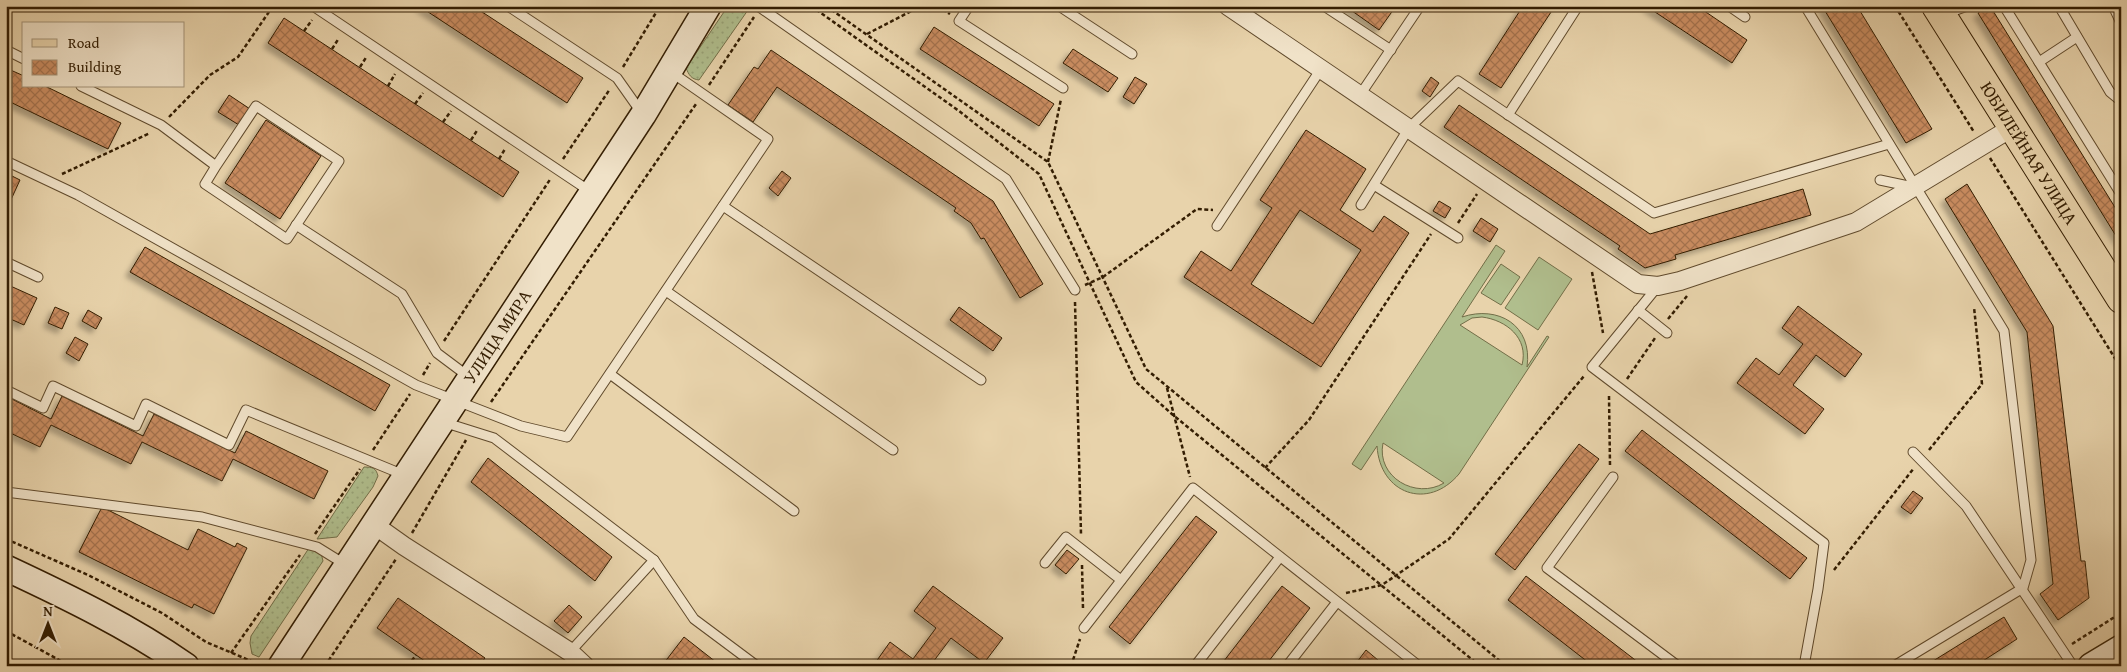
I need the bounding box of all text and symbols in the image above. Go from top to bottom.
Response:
legend [22,22,185,88]
text: Road [68,32,99,53]
text: Building [68,56,122,77]
street label: ЮБИЛЕЙНАЯ УЛИЦА [1974,76,2085,230]
street label: УЛИЦА МИРА [456,284,538,389]
north arrow [22,600,72,650]
text: N [43,601,53,621]

